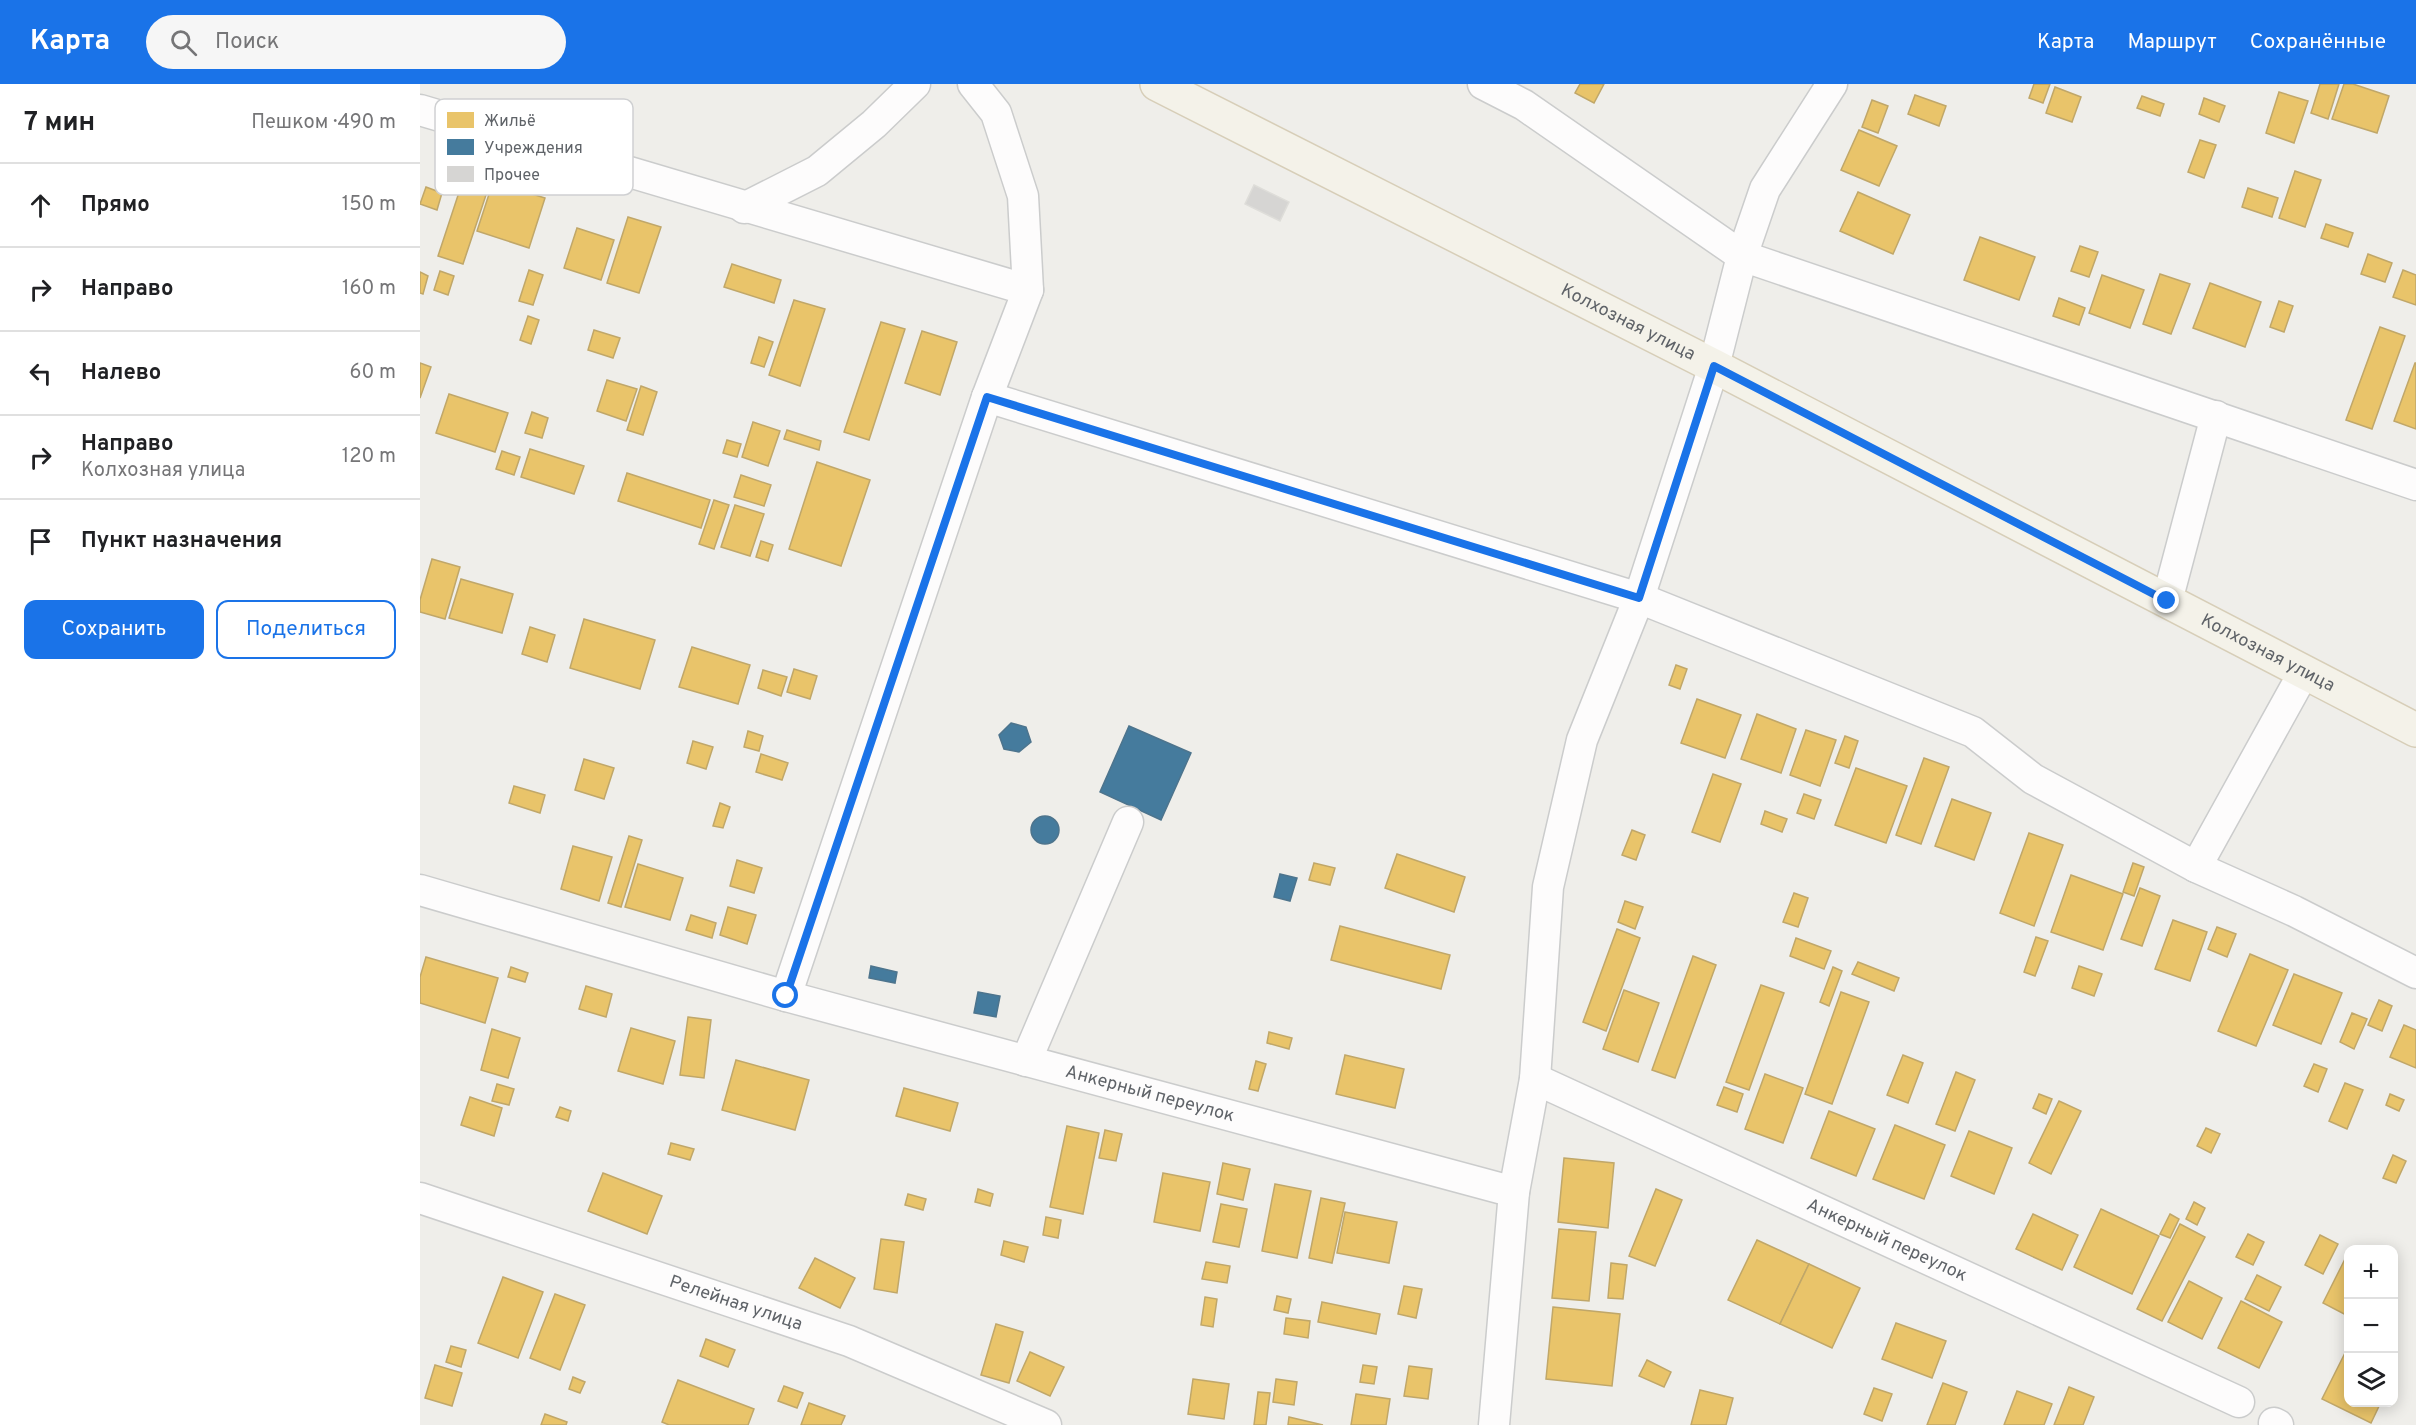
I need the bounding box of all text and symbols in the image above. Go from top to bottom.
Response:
search box [146,15,566,69]
text: Карта [30,24,110,60]
icon: search [167,26,200,59]
text: Поиск [215,29,279,56]
text: Карта [2037,29,2094,56]
text: Маршрут [2127,29,2217,56]
text: Сохранённые [2250,29,2386,56]
legend [435,99,633,195]
text: 7 мин [24,107,95,140]
text: Пешком · 490 m [251,110,396,136]
text: Жильё [484,112,536,132]
text: Учреждения [484,139,583,159]
text: Прочее [484,166,540,186]
icon: ahead [24,189,57,222]
text: Прямо [81,192,150,219]
text: 150 m [342,192,396,218]
icon: right [24,273,57,306]
text: Направо [81,276,173,303]
text: 160 m [342,276,396,302]
street label: Колхозная улица [1557,279,1699,366]
icon: left [24,357,57,390]
text: Налево [81,360,161,387]
text: 60 m [350,360,396,386]
text: Направо [81,431,173,458]
icon: right [24,441,57,474]
text: 120 m [342,444,396,470]
text: Колхозная улица [81,458,245,484]
icon: arrive [24,525,57,558]
text: Пункт назначения [81,528,282,555]
route end [2153,587,2179,613]
button: Сохранить [24,600,204,659]
button: Поделиться [216,600,396,659]
street label: Колхозная улица [2197,609,2339,697]
route start [772,982,798,1008]
street label: Анкерный переулок [1063,1060,1237,1128]
street label: Анкерный переулок [1803,1194,1971,1287]
map controls [2344,1245,2398,1407]
button: + [2344,1245,2398,1299]
street label: Релейная улица [666,1270,806,1336]
button: − [2344,1299,2398,1353]
button: layers [2344,1353,2398,1407]

